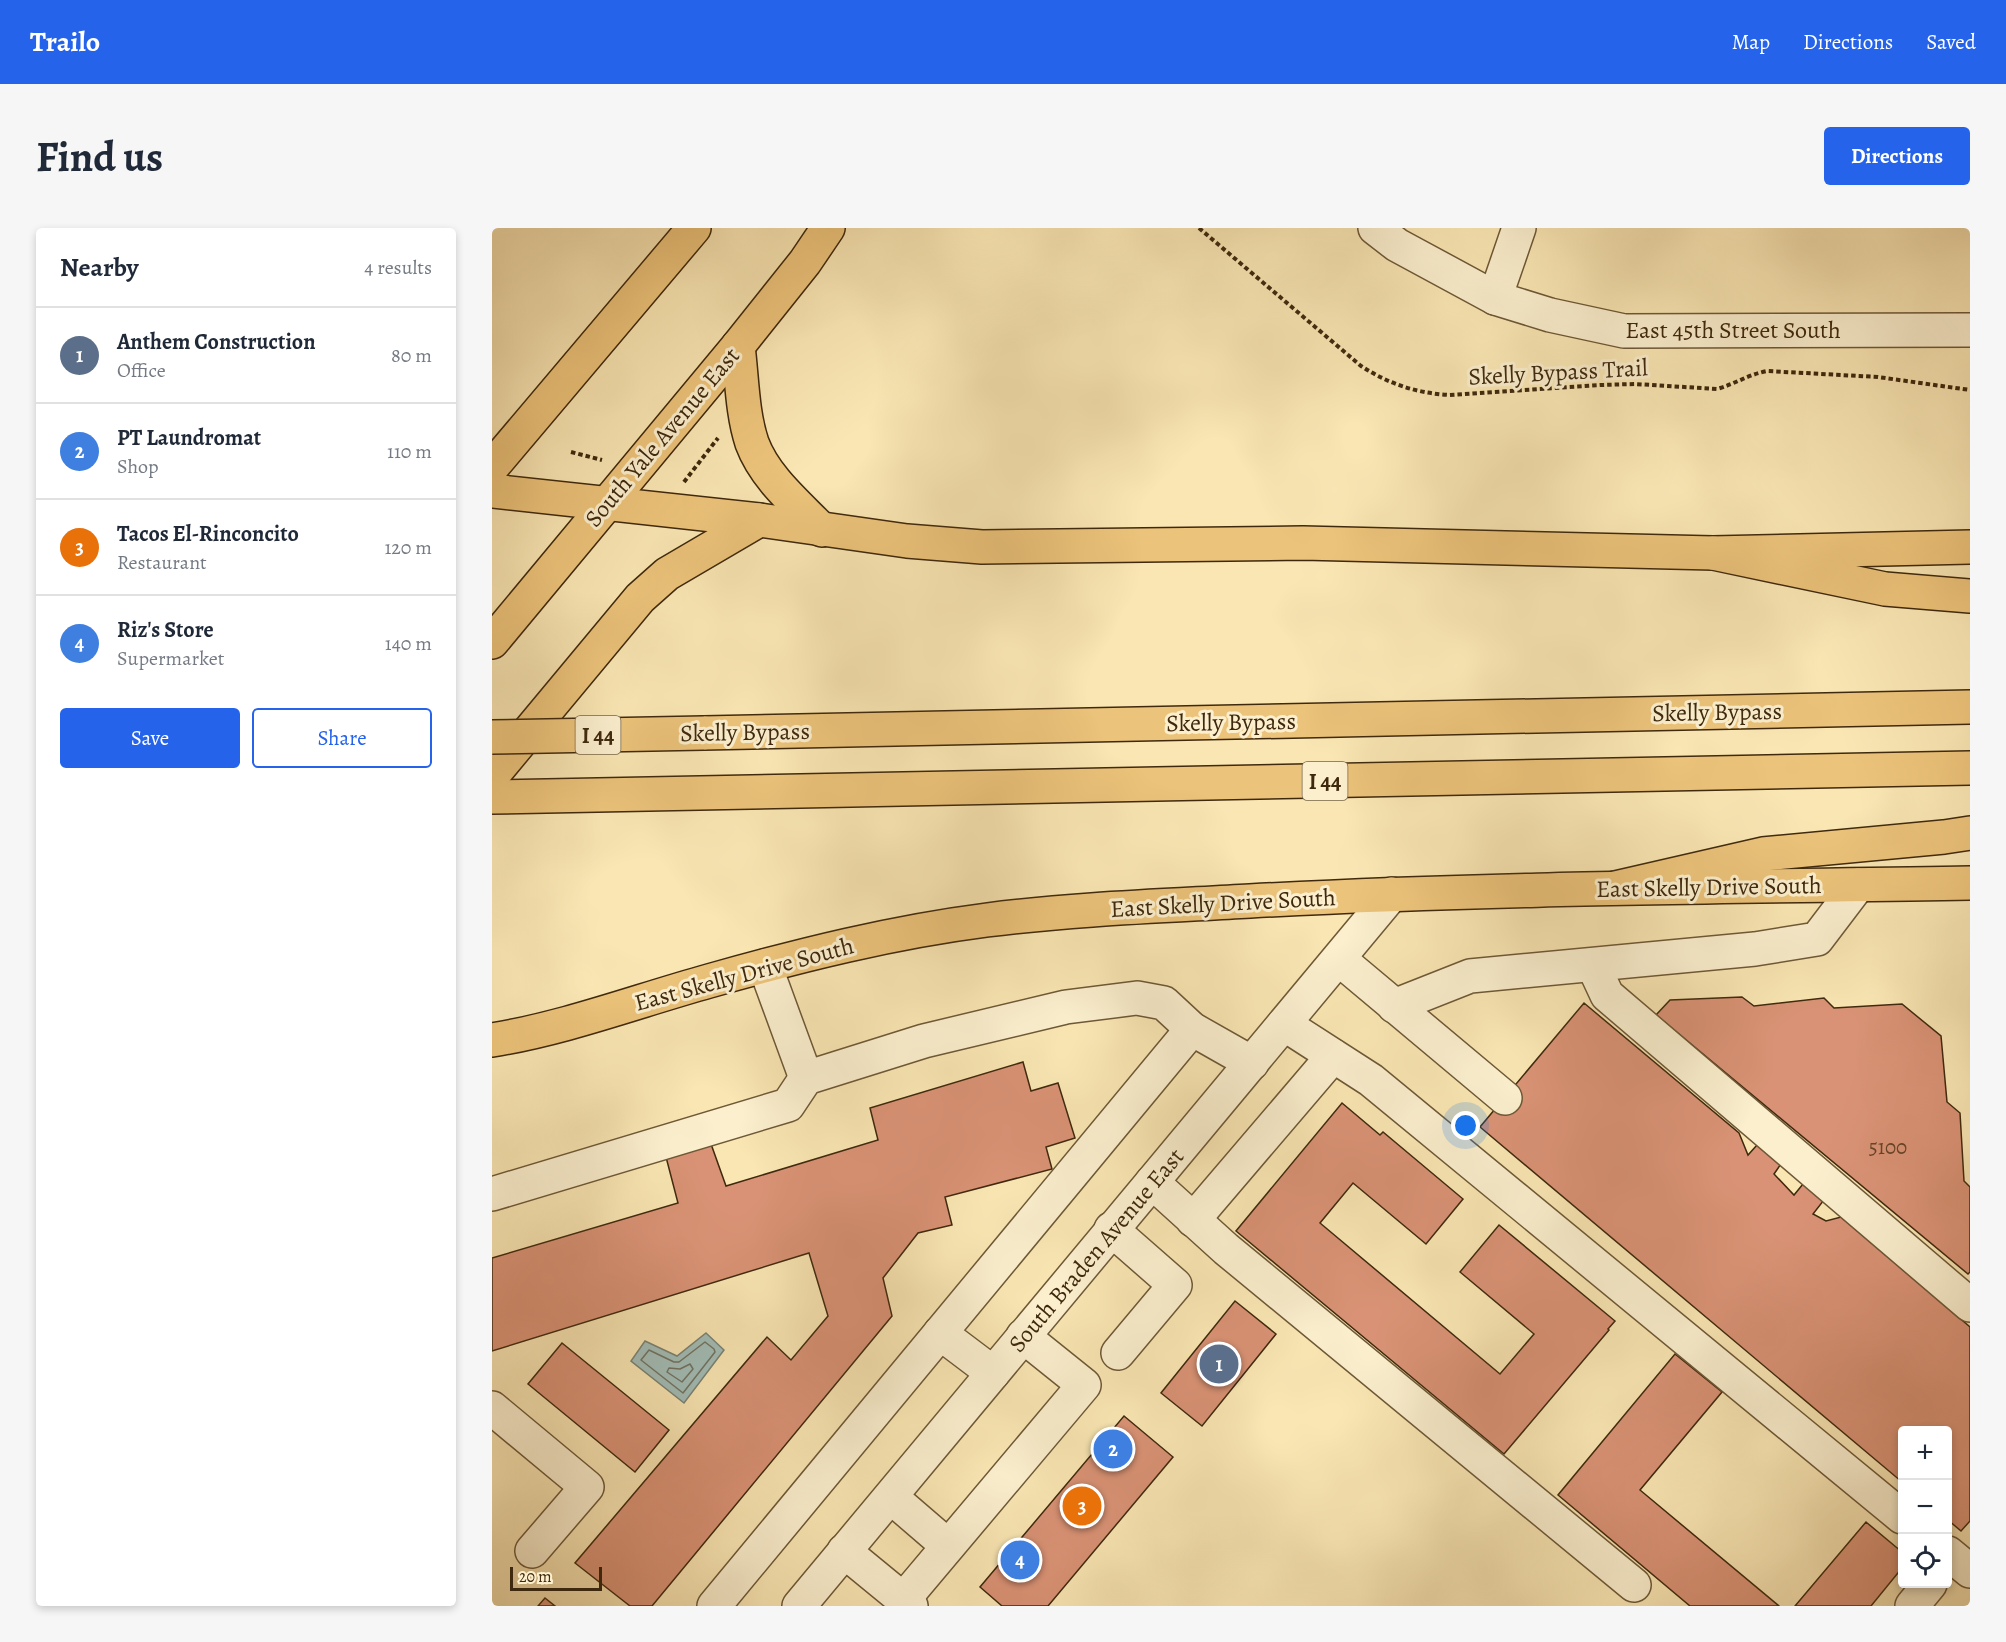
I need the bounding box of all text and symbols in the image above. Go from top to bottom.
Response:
text: Trailo [30,23,100,61]
text: Map [1732,28,1770,56]
text: Directions [1803,28,1893,56]
text: Saved [1926,28,1976,56]
button: Directions [1824,127,1970,185]
text: Find us [36,128,163,185]
text: Nearby [60,250,139,285]
text: 4 results [364,254,432,281]
street label: East 45th Street South [1625,314,1841,346]
text: Anthem Construction [117,327,316,357]
street label: South Yale Avenue East [577,340,747,534]
text: 1 [76,342,83,369]
text: 80 m [391,342,432,369]
street label: Skelly Bypass Trail [1467,351,1649,393]
text: Office [117,357,166,384]
text: PT Laundromat [117,423,261,453]
text: 2 [75,438,84,465]
text: 110 m [387,438,432,465]
text: Shop [117,453,159,480]
text: Tacos El-Rinconcito [117,519,299,549]
text: 3 [75,534,84,561]
text: 120 m [384,534,432,561]
text: Restaurant [117,549,207,576]
text: Riz's Store [117,615,214,645]
text: 4 [75,630,84,657]
text: 140 m [385,630,432,657]
text: Supermarket [117,645,224,672]
street label: Skelly Bypass [1652,695,1782,729]
street label: Skelly Bypass [1166,705,1296,739]
button: Save [60,708,240,768]
button: Share [252,708,432,768]
street label: Skelly Bypass [680,715,810,749]
road number: I 44 [576,716,620,754]
road number: I 44 [1302,762,1348,800]
street label: East Skelly Drive South [1596,869,1822,905]
street label: East Skelly Drive South [1110,881,1337,925]
street label: East Skelly Drive South [631,929,857,1019]
your location [1451,1111,1480,1140]
house number: 5100 [1869,1133,1907,1161]
street label: South Braden Avenue East [1001,1141,1191,1359]
pin: 1 [1200,1342,1238,1386]
pin: 2 [1094,1426,1132,1472]
map controls [1898,1426,1952,1588]
button: + [1898,1426,1952,1480]
button: − [1898,1480,1952,1534]
pin: 3 [1062,1484,1102,1528]
button: locate [1898,1534,1952,1588]
pin: 4 [1000,1538,1040,1582]
scale bar [510,1564,602,1592]
text: 20 m [519,1566,552,1588]

